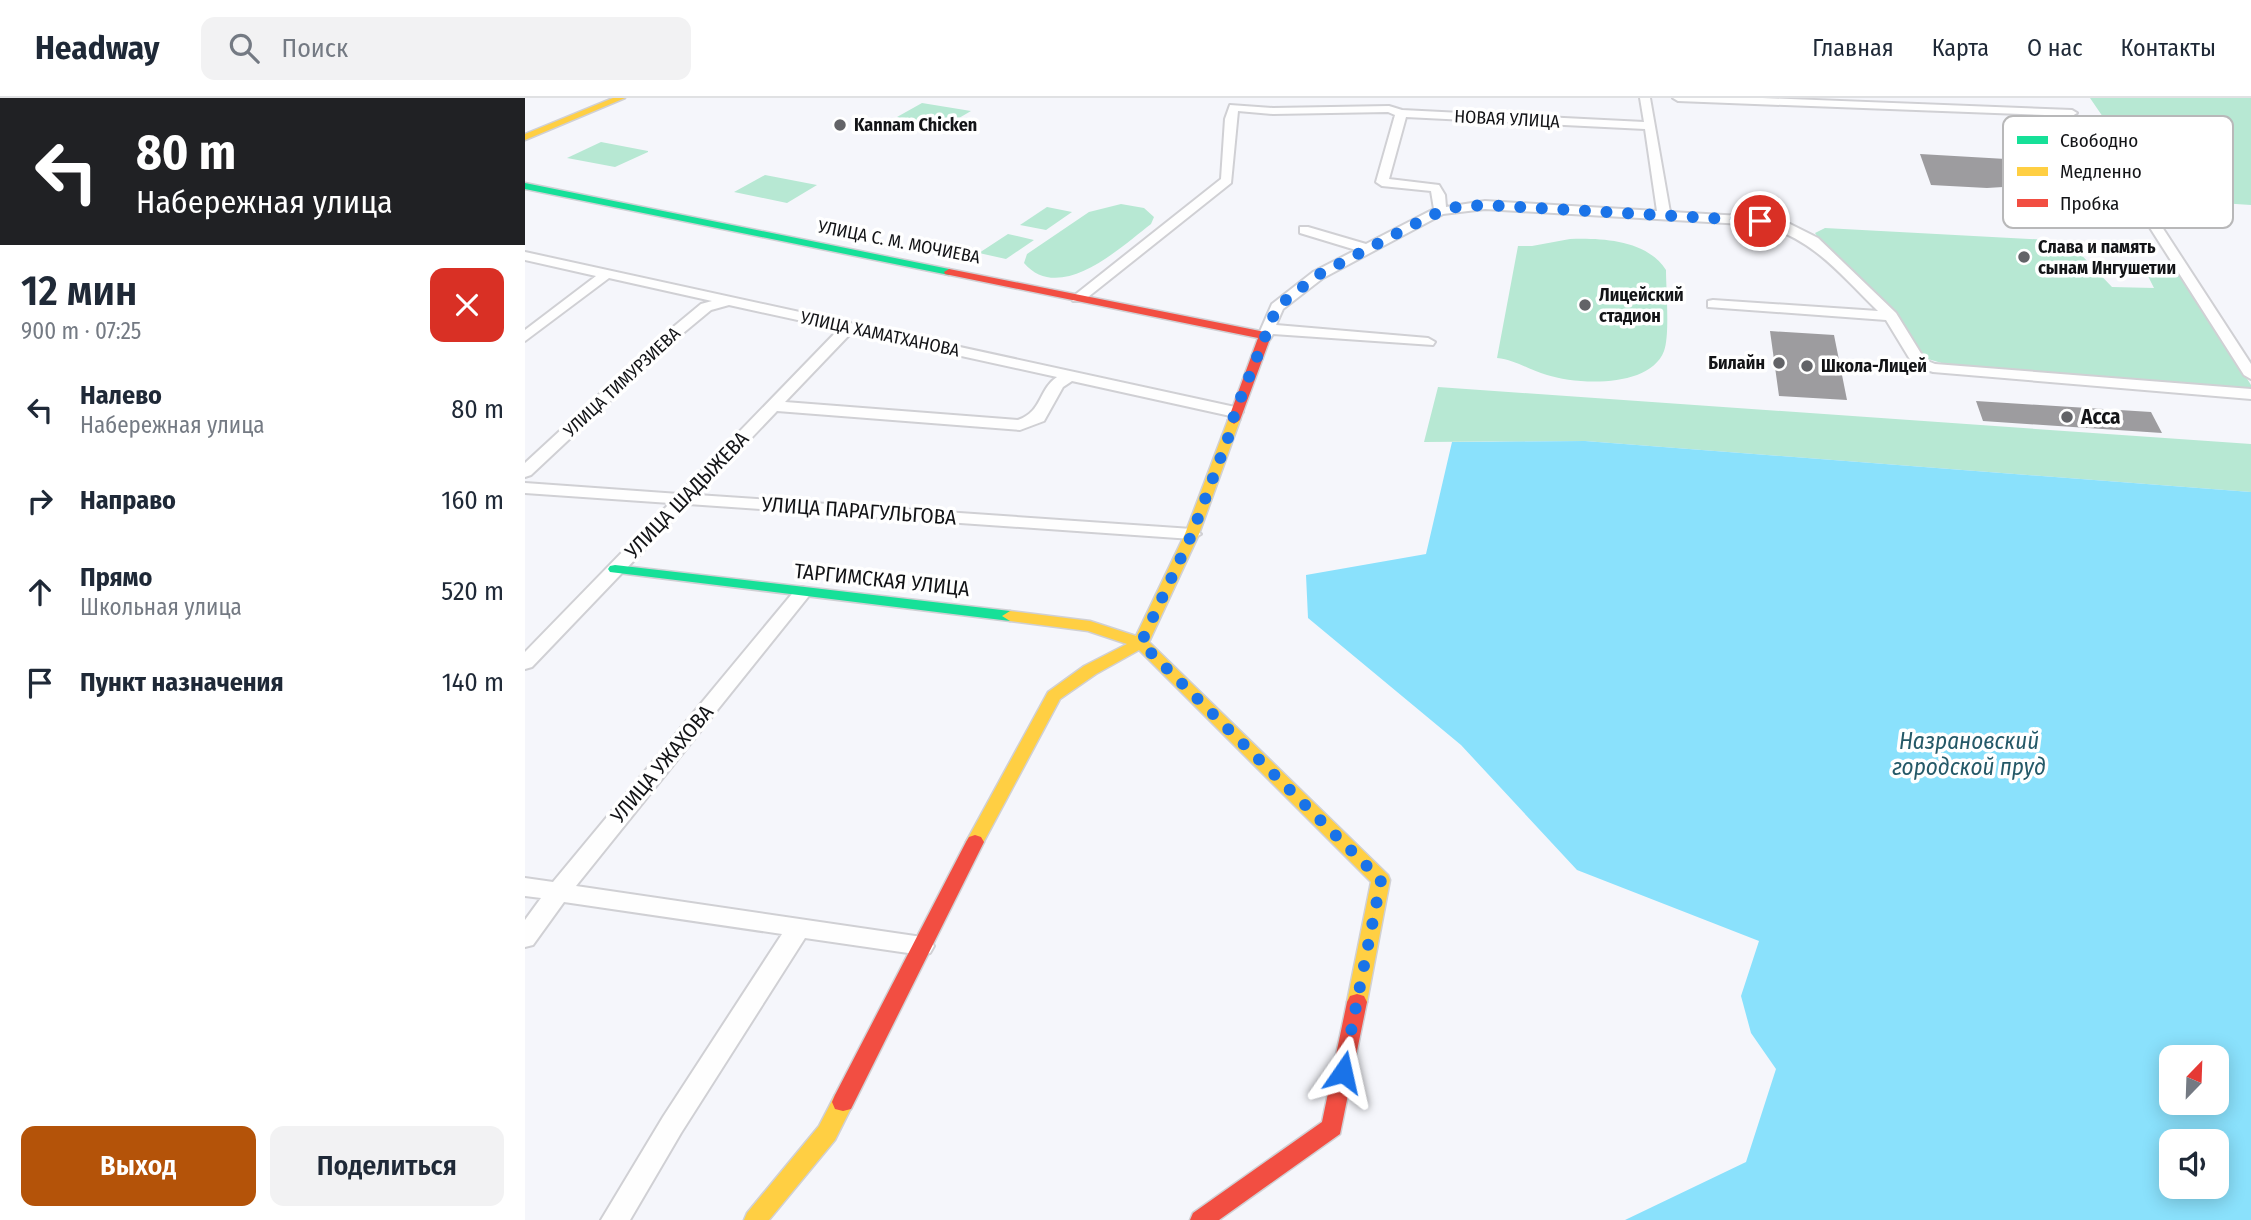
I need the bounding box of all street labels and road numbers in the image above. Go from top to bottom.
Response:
street label: НОВАЯ УЛИЦА [1454,105,1561,133]
street label: УЛИЦА С. М. МОЧИЕВА [815,215,983,269]
street label: УЛИЦА ХАМАТХАНОВА [797,306,962,362]
street label: УЛИЦА ТИМУРЗИЕВА [559,322,685,442]
street label: УЛИЦА ШАДЫЖЕВА [619,426,754,565]
street label: УЛИЦА ПАРАГУЛЬГОВА [760,491,957,531]
street label: ТАРГИМСКАЯ УЛИЦА [793,558,971,602]
street label: УЛИЦА УЖАХОВА [604,700,719,829]

